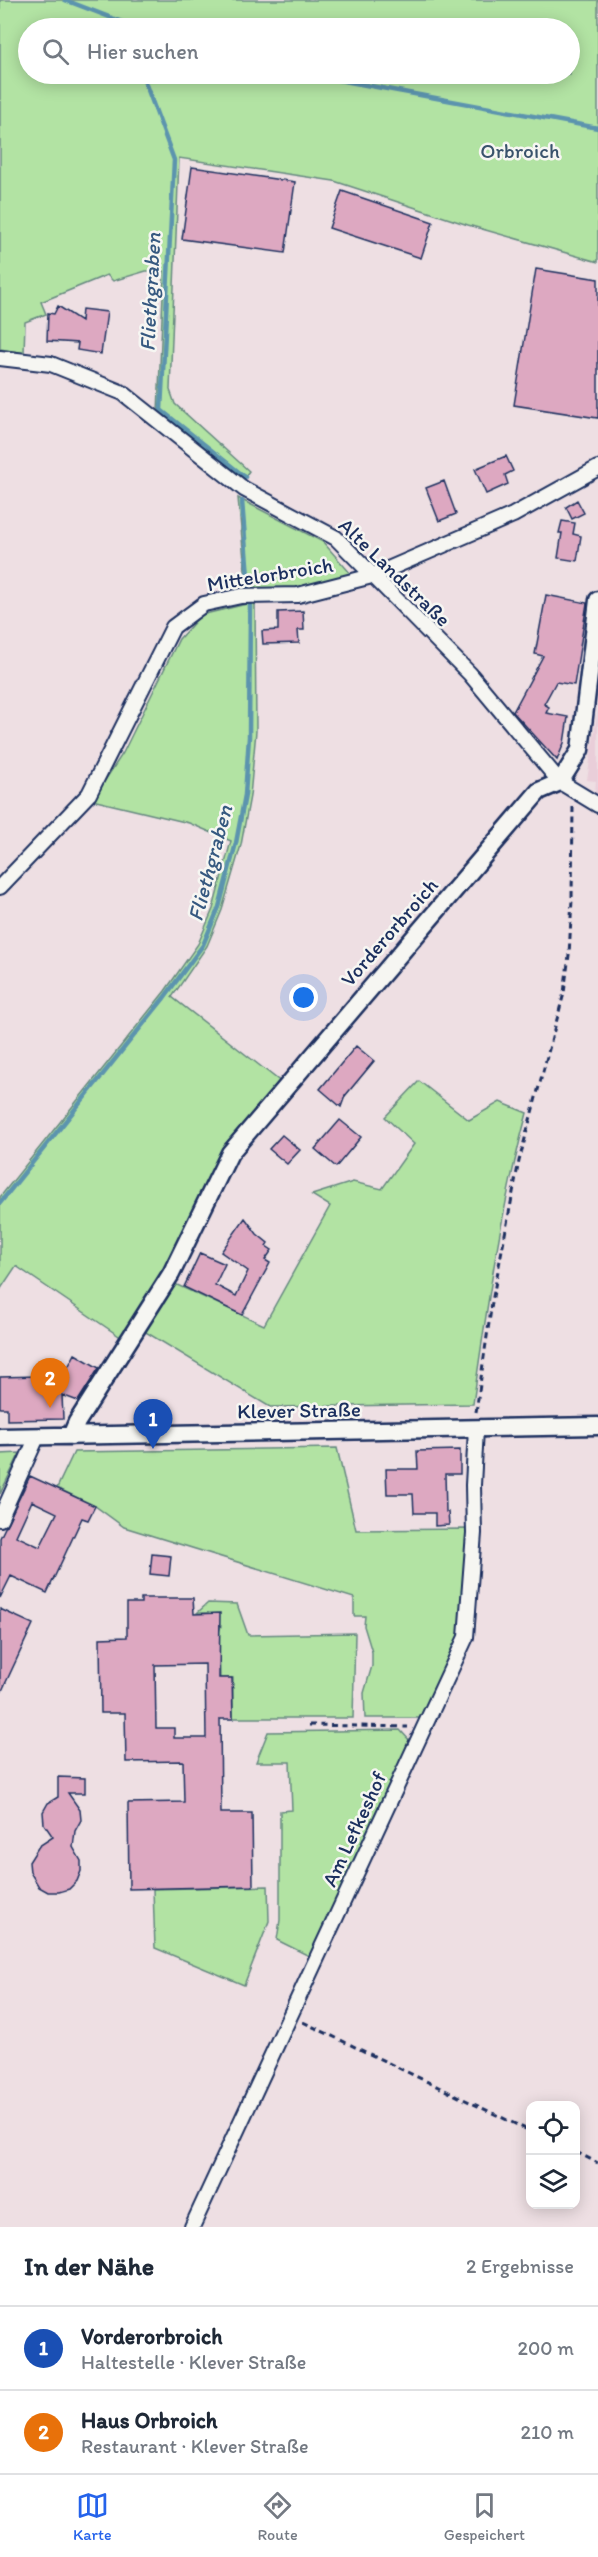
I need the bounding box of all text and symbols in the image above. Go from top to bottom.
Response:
search box [18,18,580,84]
icon: search [39,35,72,68]
text: Hier suchen [87,38,198,65]
park label: Orbroich [480,138,560,163]
water label: Fliethgraben [133,231,167,352]
street label: Alte Landstraße [334,512,456,632]
street label: Mittelorbroich [205,552,335,596]
water label: Fliethgraben [182,802,239,924]
street label: Vorderorbroich [335,873,443,991]
your location [289,983,318,1012]
pin: 2 [31,1358,70,1408]
street label: Klever Straße [237,1396,361,1424]
pin: 1 [134,1400,172,1449]
street label: Am Lefkeshof [316,1768,392,1890]
map controls [526,2101,580,2209]
button: locate [526,2101,580,2155]
button: layers [526,2155,580,2209]
text: In der Nähe [24,2250,154,2282]
text: 2 Ergebnisse [466,2254,574,2278]
text: Vorderorbroich [81,2323,223,2350]
text: 1 [39,2336,48,2360]
text: 200 m [518,2336,574,2360]
text: Haltestelle · Klever Straße [81,2350,306,2374]
text: Haus Orbroich [81,2407,218,2434]
text: 2 [38,2420,49,2444]
text: 210 m [521,2420,574,2444]
text: Restaurant · Klever Straße [81,2434,308,2458]
tab: Karte [73,2489,112,2544]
tab: Route [258,2489,298,2544]
tab: Gespeichert [444,2489,525,2544]

